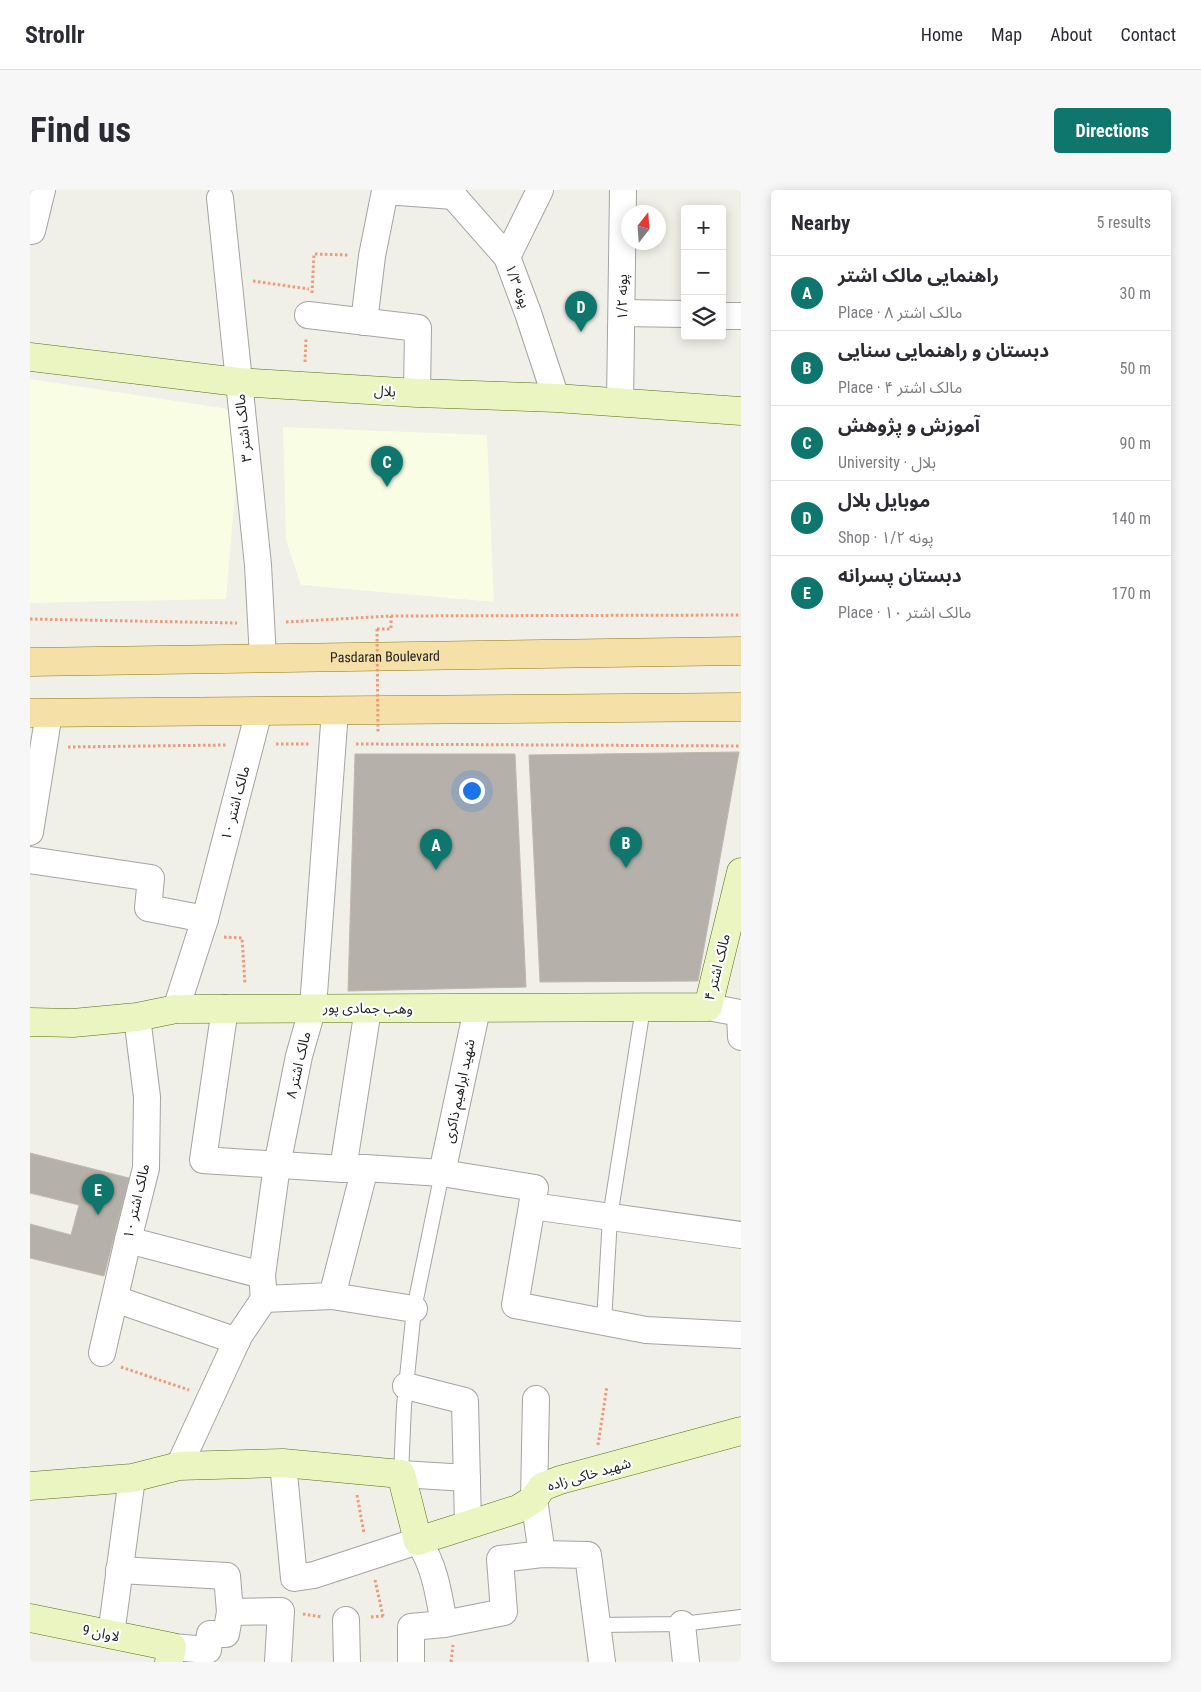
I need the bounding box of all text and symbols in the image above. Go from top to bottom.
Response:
text: Strollr [25,21,85,49]
text: Home [921,24,963,45]
text: Map [991,24,1022,45]
text: About [1050,24,1092,45]
text: Contact [1120,24,1176,45]
button: Directions [1054,108,1171,153]
text: Find us [30,110,131,151]
north arrow [621,205,666,250]
map controls [681,205,726,340]
button: + [681,205,726,250]
text: Nearby [791,211,850,235]
text: 5 results [1096,213,1151,232]
button: − [681,250,726,295]
street label: پونه ۱/۳ [500,262,534,311]
text: راهنمایی مالک اشتر [838,264,999,287]
street label: پونه ۱/۲ [614,274,632,320]
text: A [802,284,812,303]
text: 30 m [1119,284,1151,303]
pin: D [565,291,597,332]
button: layers [681,295,726,340]
text: Place · مالک اشتر ۸ [838,303,962,322]
text: دبستان و راهنمایی سنایی [838,339,1049,362]
text: B [803,359,811,378]
text: 50 m [1119,359,1151,378]
text: Place · مالک اشتر ۴ [838,378,962,397]
street label: بلال [373,382,397,401]
street label: مالک اشتر ۳ [231,393,256,463]
text: آموزش و پژوهش [838,414,980,437]
text: C [802,434,812,453]
text: 90 m [1119,434,1151,453]
pin: C [371,446,403,487]
text: University · بلال [838,453,936,472]
text: موبایل بلال [838,489,930,512]
text: D [802,509,812,528]
text: 140 m [1112,509,1151,528]
text: Shop · پونه ۱/۲ [838,528,934,547]
text: دبستان پسرانه [838,564,962,587]
text: E [803,584,811,603]
text: 170 m [1112,584,1151,603]
text: Place · مالک اشتر ۱۰ [838,603,971,622]
street label: Pasdaran Boulevard [330,648,440,665]
street label: مالک اشتر ۱۰ [217,764,254,842]
your location [459,778,485,804]
pin: B [610,827,642,868]
pin: A [420,829,452,870]
street label: مالک اشتر ۴ [701,932,734,1002]
street label: وهب جمادی پور [322,999,413,1019]
street label: مالک اشتر ۸ [283,1030,314,1100]
street label: شهید ابراهیم ذاکری [440,1038,481,1145]
street label: مالک اشتر ۱۰ [120,1162,153,1240]
pin: E [82,1174,114,1215]
street label: شهید خاکی زاده [545,1454,633,1495]
street label: لاوان 9 [81,1622,121,1645]

